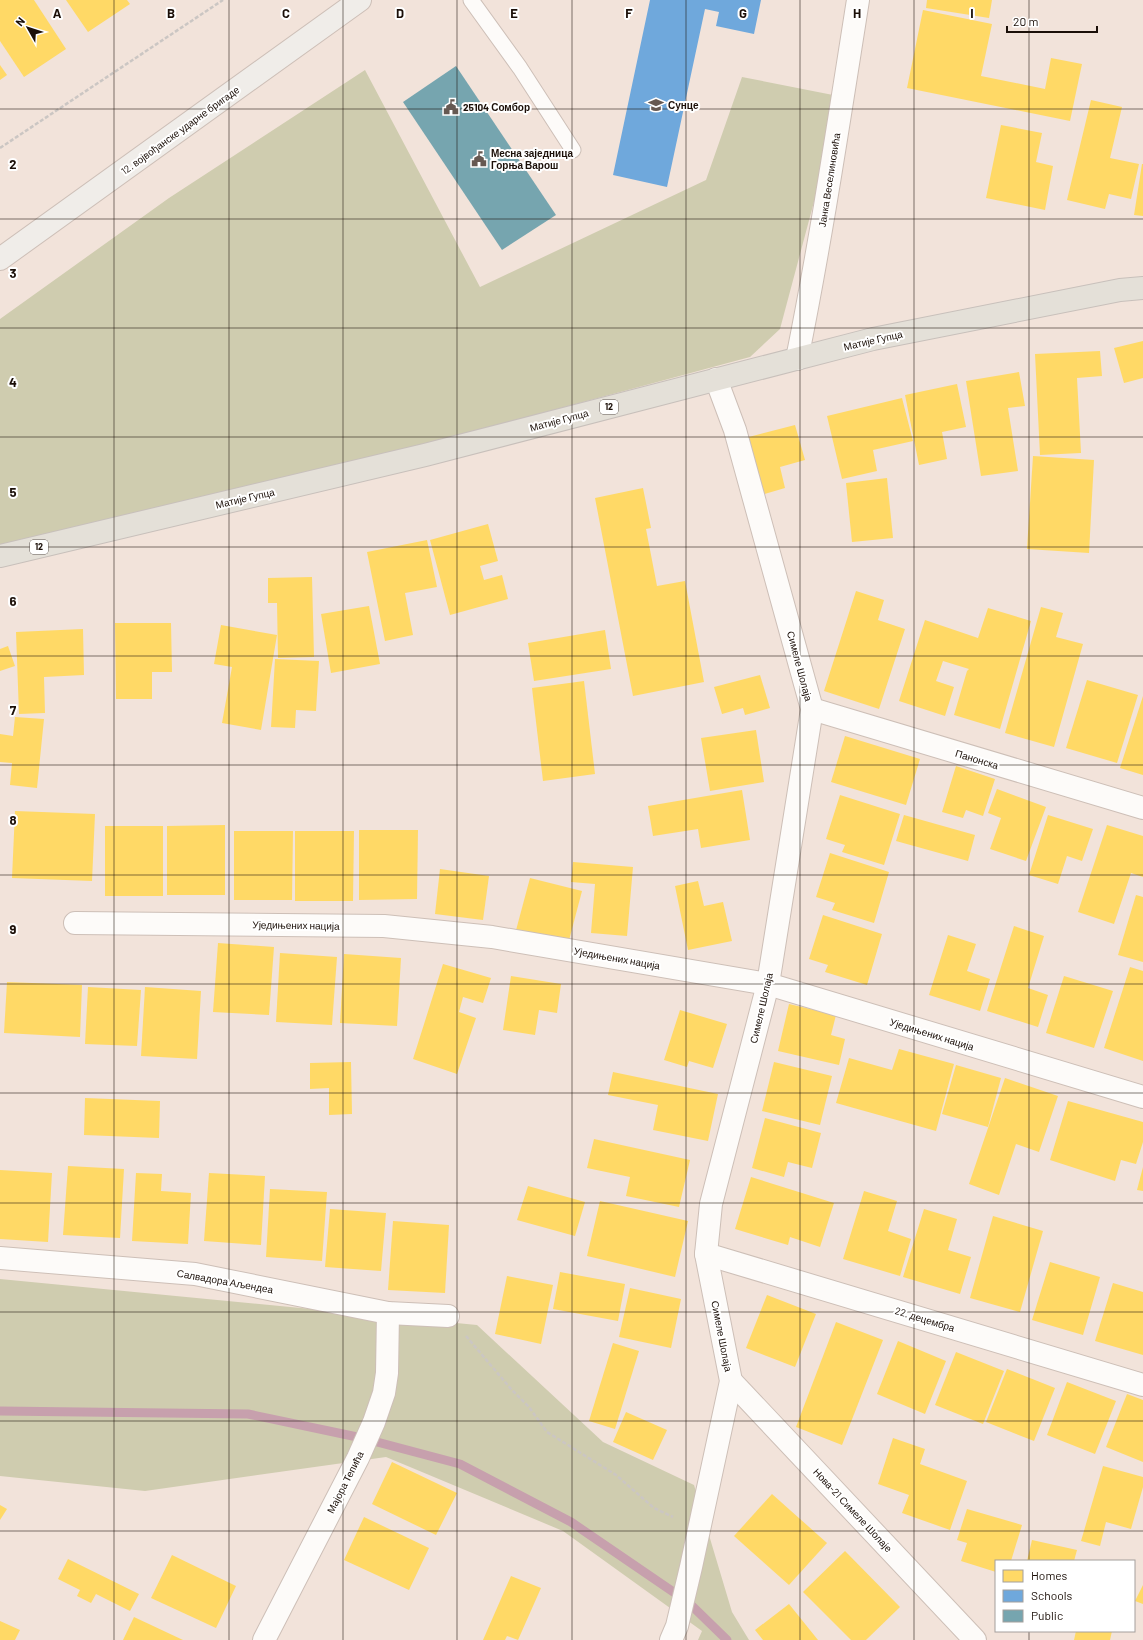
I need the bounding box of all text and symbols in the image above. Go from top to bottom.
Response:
text: A [53,5,62,21]
text: B [167,5,175,21]
text: C [282,5,290,21]
text: D [396,5,404,21]
text: E [510,5,518,21]
text: F [625,5,633,21]
text: G [739,5,747,21]
text: H [853,5,861,21]
text: I [970,5,974,21]
north arrow [8,8,48,48]
scale bar [1007,8,1097,34]
text: N [12,14,27,28]
text: 20 m [1013,14,1039,28]
street label: 12. војвођанске ударне бригаде [119,83,242,177]
school or university icon: Сунце [647,96,665,114]
public building icon: 25104 Сомбор [442,98,460,116]
place label: Сунце [668,99,699,111]
place label: 25104 Сомбор [463,101,530,113]
street label: Јанка Веселиновића [816,132,842,228]
place label: Месна заједница Горња Варош [491,147,573,171]
public building icon: Месна заједница Горња Варош [470,150,488,168]
text: 2 [9,156,17,172]
text: 3 [9,265,17,281]
street label: Матије Гупца [842,327,904,353]
text: 4 [9,374,17,390]
road number: 12 [600,400,618,414]
street label: Матије Гупца [528,406,590,434]
text: 5 [9,484,17,500]
street label: Матије Гупца [214,485,276,511]
road number: 12 [30,540,48,554]
text: 6 [10,593,17,609]
street label: Симеле Шолаја [785,630,815,703]
text: 7 [10,702,17,718]
street label: Панонска [954,747,1000,771]
text: 8 [9,812,17,828]
street label: Уједињених нација [252,918,340,932]
text: 9 [10,921,17,937]
street label: Уједињених нација [573,945,661,972]
street label: Симеле Шолаја [747,971,775,1044]
street label: Уједињених нација [888,1015,976,1053]
street label: Салвадора Аљендеа [176,1267,275,1295]
street label: Симеле Шолаја [709,1300,735,1373]
street label: 22. децембра [894,1304,957,1334]
street label: Мајора Тепића [324,1449,366,1515]
street label: Нова-21 Симеле Шолаје [811,1466,895,1555]
legend [995,1560,1135,1632]
text: Homes [1031,1568,1068,1582]
text: Schools [1031,1588,1072,1602]
text: Public [1031,1608,1063,1622]

